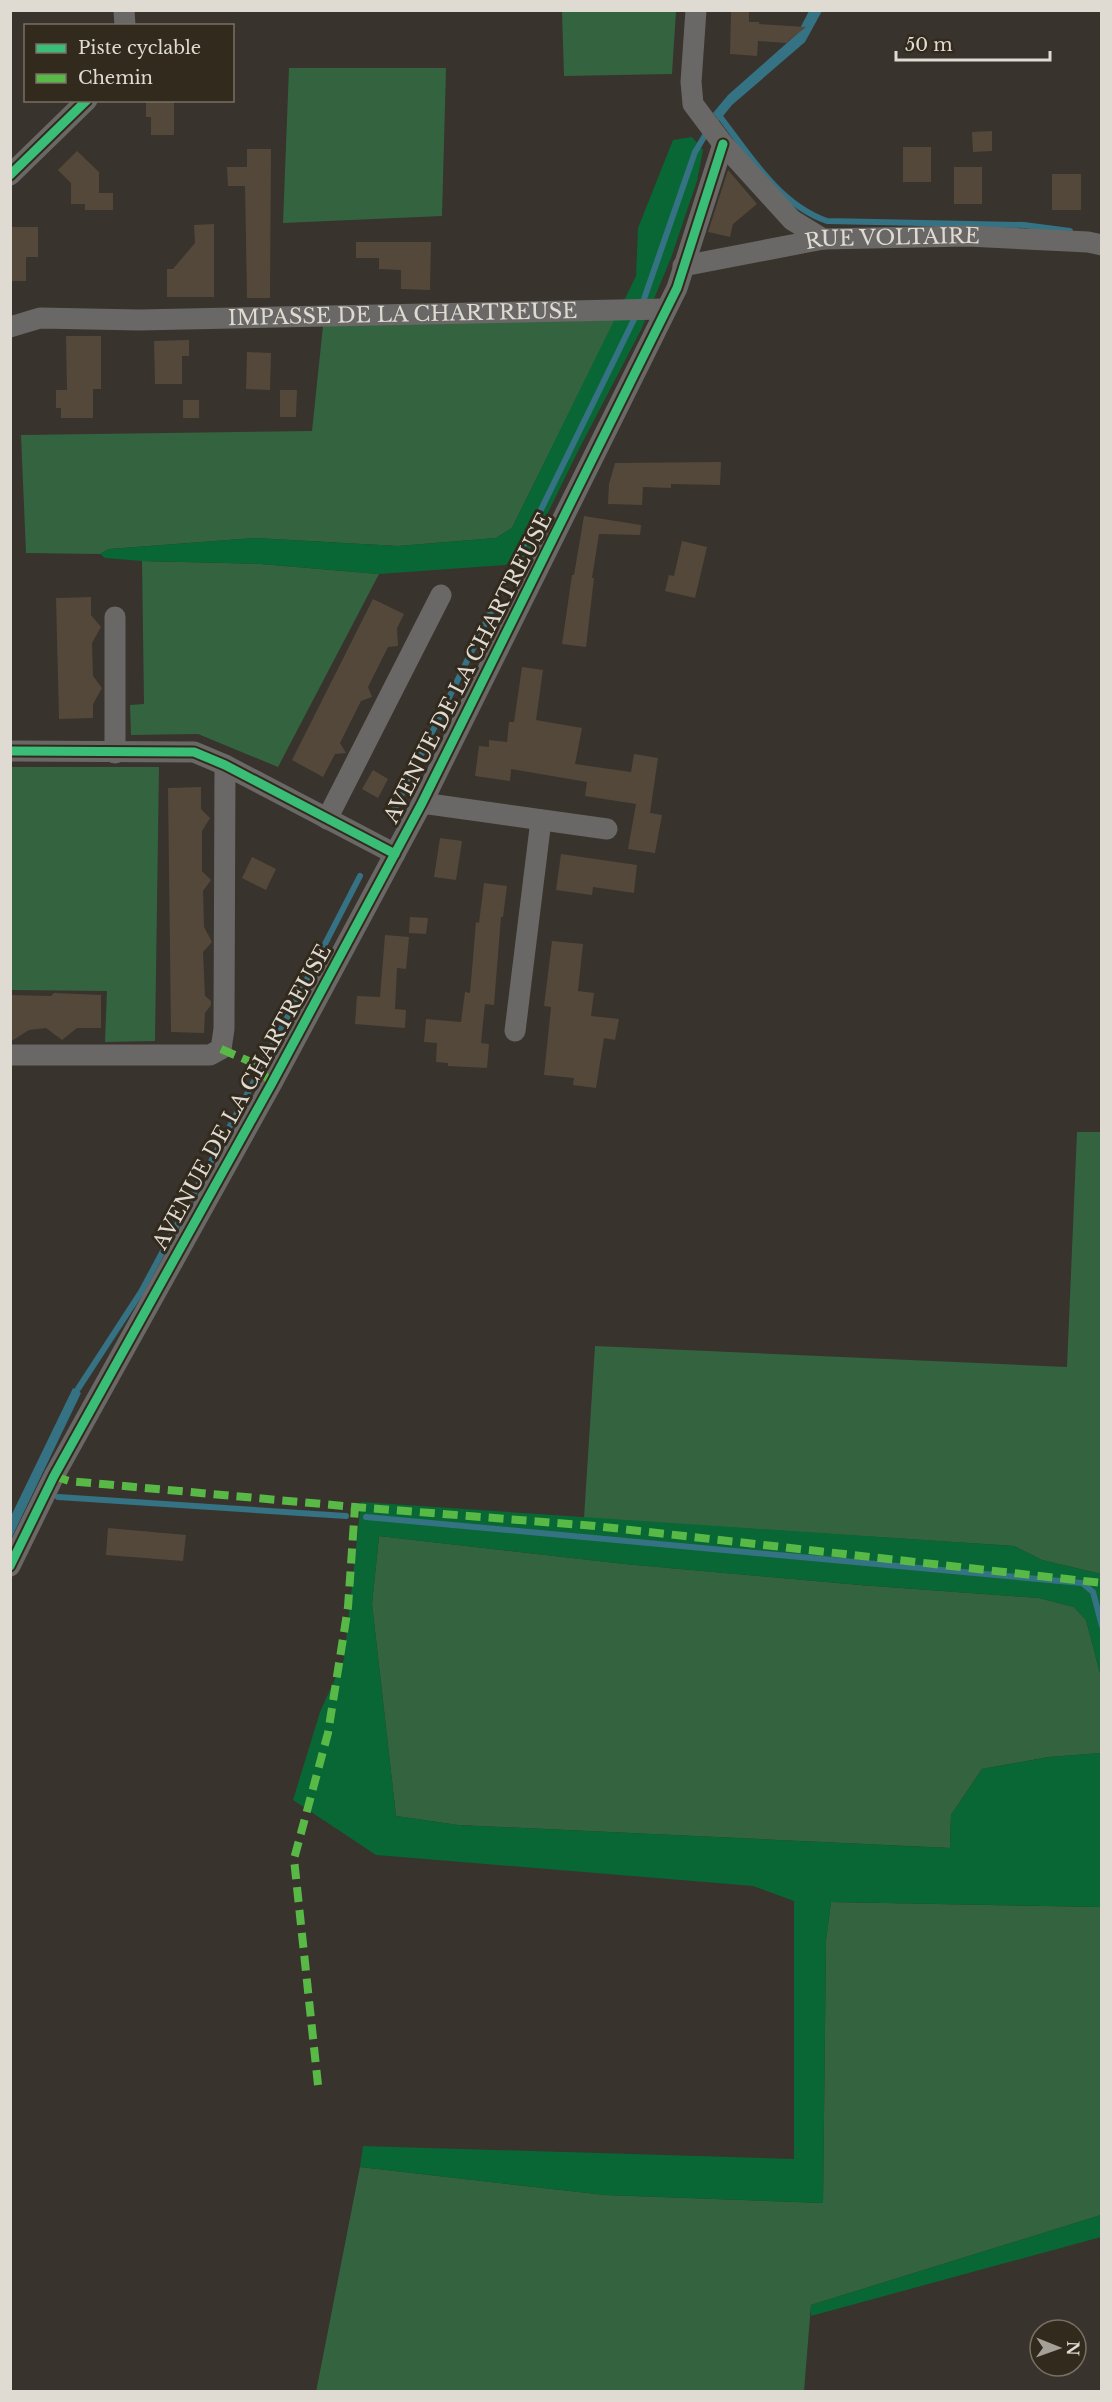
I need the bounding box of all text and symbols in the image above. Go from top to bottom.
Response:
legend [24,24,234,102]
scale bar [896,24,1050,62]
text: 50 m [905,34,953,56]
text: Piste cyclable [78,37,201,59]
text: Chemin [78,67,153,89]
street label: RUE VOLTAIRE [803,223,981,255]
street label: IMPASSE DE LA CHARTREUSE [228,298,578,331]
street label: AVENUE DE LA CHARTREUSE [378,509,558,828]
street label: AVENUE DE LA CHARTREUSE [147,940,337,1255]
north arrow [1028,2318,1088,2378]
text: N [1063,2341,1083,2356]

